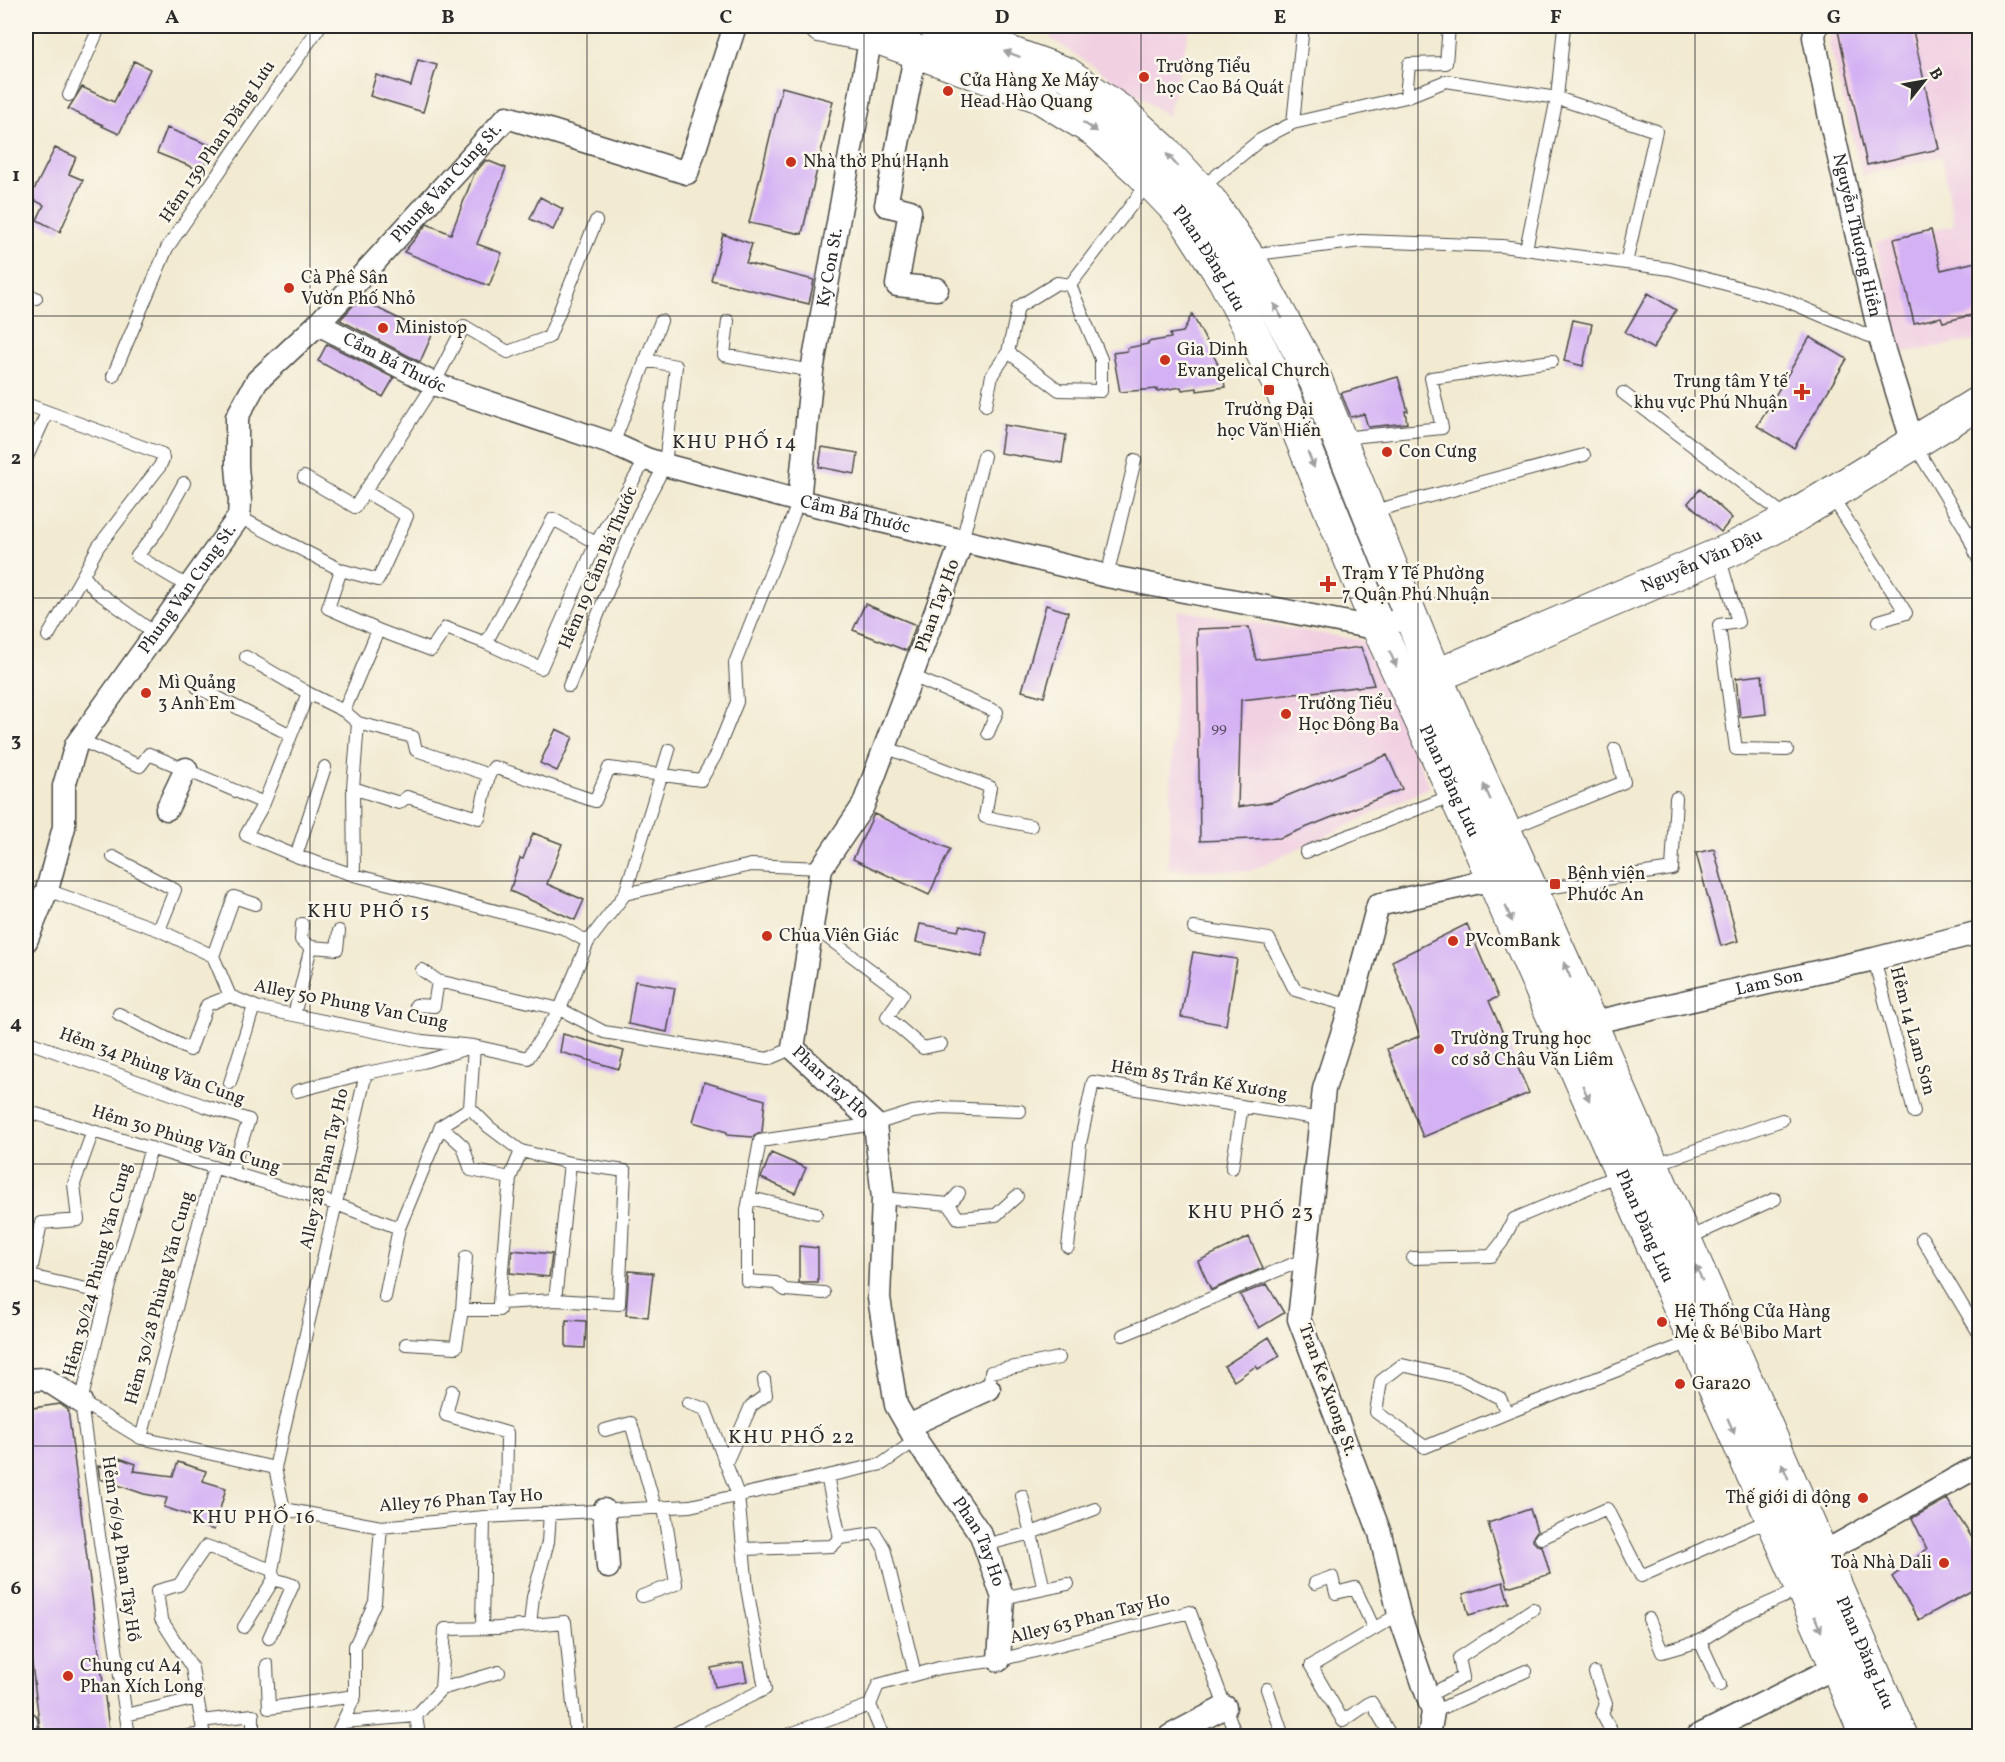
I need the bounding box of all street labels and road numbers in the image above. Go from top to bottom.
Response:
street label: Hẻm 139 Phan Đăng Lưu [154,56,282,228]
street label: Phung Van Cung St. [385,118,508,249]
street label: Nguyễn Thượng Hiền [1826,151,1888,320]
street label: Phan Đăng Lưu [1167,200,1251,316]
street label: Ky Con St. [811,226,849,309]
street label: Cầm Bá Thước [338,326,449,400]
street label: Hẻm 19 Cầm Bá Thước [553,483,645,653]
street label: Cầm Bá Thước [797,489,913,540]
street label: Phung Van Cung St. [133,519,243,659]
street label: Nguyễn Văn Đậu [1637,523,1767,599]
street label: Phan Tay Ho [910,556,966,656]
street label: Phan Đăng Lưu [1412,721,1486,841]
street label: Lam Son [1733,963,1806,1002]
street label: Hẻm 14 Lam Sơn [1883,964,1941,1098]
street label: Alley 50 Phung Van Cung [252,974,450,1036]
street label: Hẻm 34 Phùng Văn Cung [56,1022,248,1112]
street label: Phan Tay Ho [786,1040,875,1125]
street label: Hẻm 85 Trần Kế Xương [1109,1055,1289,1107]
street label: Alley 28 Phan Tay Ho [294,1086,356,1252]
street label: Hẻm 30 Phùng Văn Cung [89,1099,283,1181]
street label: Hẻm 30/24 Phùng Văn Cung [57,1160,139,1380]
street label: Phan Đăng Lưu [1609,1166,1680,1286]
street label: Hẻm 30/28 Phùng Văn Cung [119,1188,201,1408]
street label: Tran Ke Xuong St. [1291,1320,1363,1460]
street label: Hẻm 76/94 Phan Tây Hồ [95,1454,145,1644]
street label: Alley 76 Phan Tay Ho [378,1483,544,1519]
street label: Phan Tay Ho [946,1492,1011,1590]
street label: Alley 63 Phan Tay Ho [1007,1587,1173,1651]
street label: Phan Đăng Lưu [1829,1592,1900,1713]

